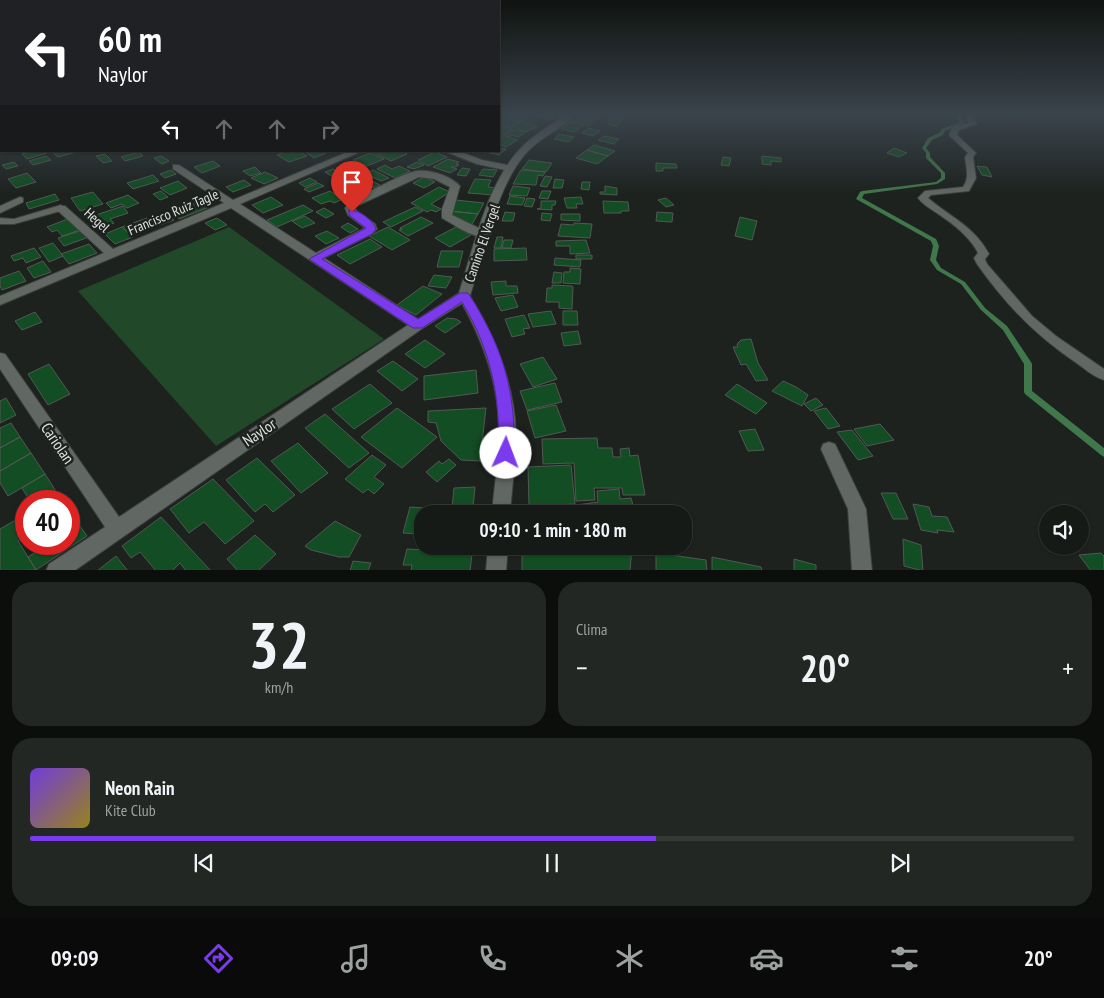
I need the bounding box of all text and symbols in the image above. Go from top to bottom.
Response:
text: 60 m [98,16,162,62]
icon: left [15,20,80,85]
text: Naylor [98,60,148,88]
icon: left [157,115,185,143]
icon: ahead [210,115,238,143]
icon: ahead [263,115,291,143]
icon: right [316,115,344,143]
pin [331,161,373,212]
icon: arrive [338,168,366,196]
street label: Francisco Ruiz Tagle [125,185,221,239]
street label: Camino El Vergel [460,201,504,284]
street label: Hegel [80,204,114,237]
street label: Naylor [238,413,280,450]
street label: Cariolan [37,419,79,467]
position arrow [479,426,531,478]
speed limit sign: 40 [15,490,80,555]
map controls [1039,505,1089,555]
button: sound [1039,505,1089,555]
text: 09:10 · 1 min · 180 m [480,518,626,542]
text: 32 [248,602,310,686]
text: Clima [576,619,607,639]
text: 20° [800,643,850,692]
text: − [576,649,588,686]
text: + [1062,649,1074,686]
text: km/h [265,677,293,697]
text: Neon Rain [105,776,174,800]
text: Kite Club [105,800,156,820]
icon: previous [190,849,218,877]
icon: pause [538,849,566,877]
icon: next [886,849,914,877]
icon: directions [201,941,236,976]
icon: music [338,941,373,976]
icon: phone [475,941,510,976]
icon: climate [612,941,647,976]
icon: car [749,941,784,976]
icon: filters [887,941,922,976]
text: 09:09 [51,944,99,972]
text: 20° [1024,944,1053,972]

